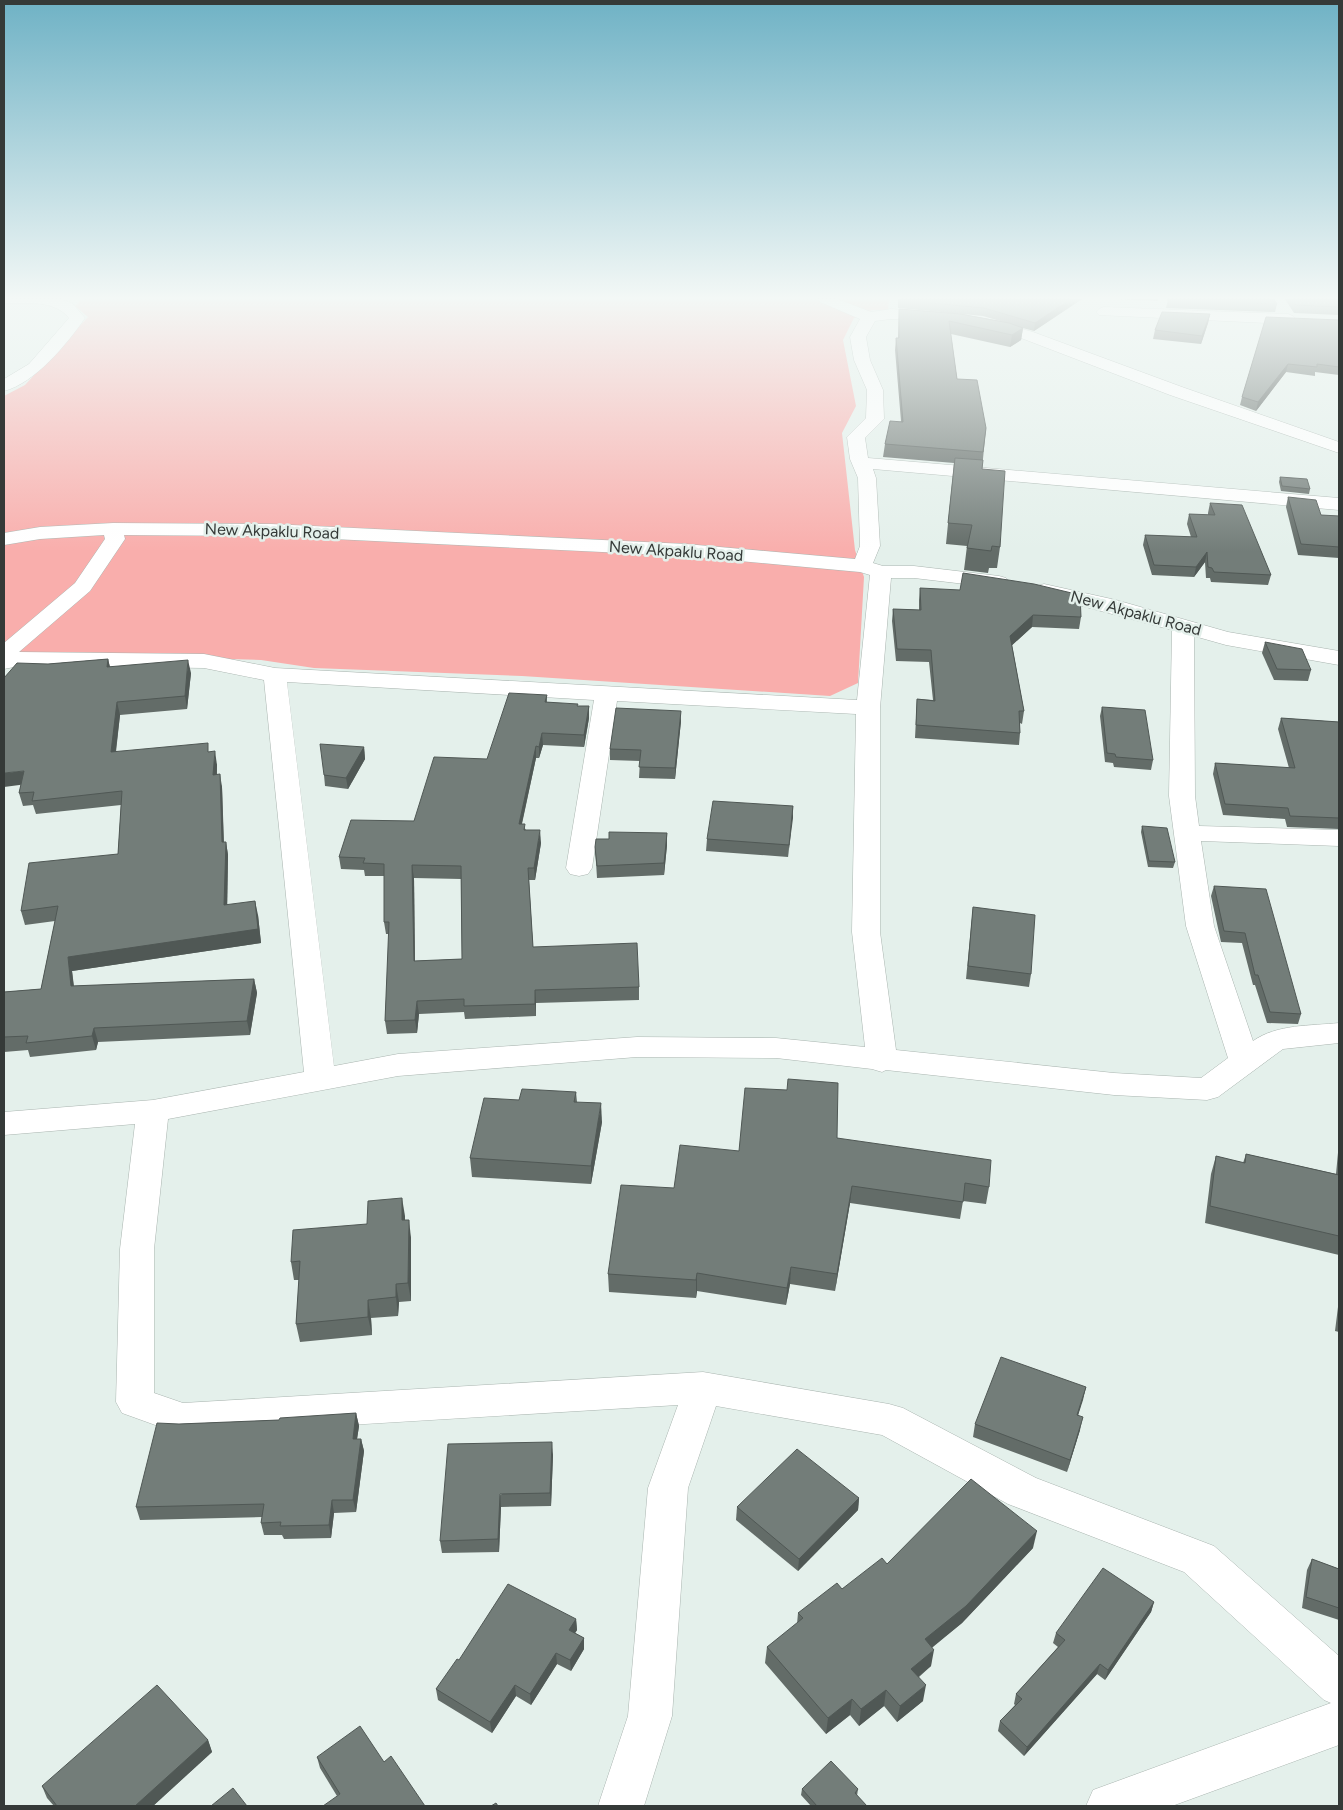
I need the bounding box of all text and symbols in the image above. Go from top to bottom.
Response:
street label: New Akpaklu Road [204,519,340,543]
street label: New Akpaklu Road [608,537,744,565]
street label: New Akpaklu Road [1069,586,1203,640]

